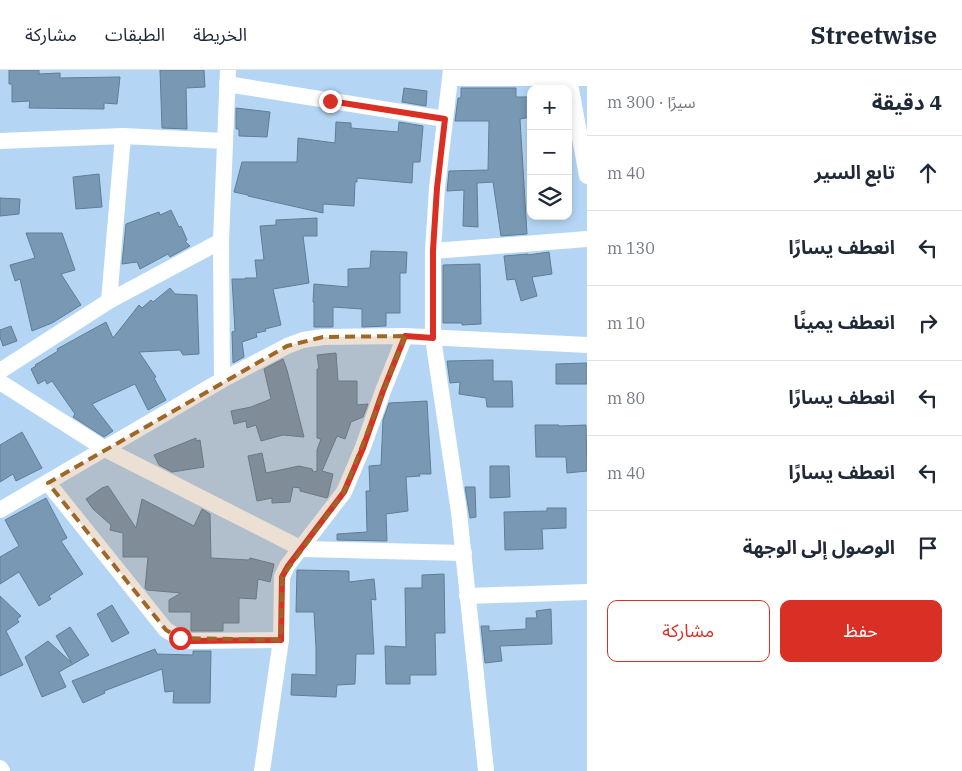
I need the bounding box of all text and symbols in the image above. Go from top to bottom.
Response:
text: Streetwise [811,19,937,51]
text: مشاركة [25,23,77,46]
text: الطبقات [105,23,165,46]
text: الخريطة [193,23,247,46]
map controls [527,85,572,220]
button: + [527,85,572,130]
text: 4 دقيقة [872,88,942,116]
route end [319,90,342,113]
text: سيرًا · 300 m [607,92,696,112]
button: − [527,130,572,175]
icon: ahead [914,159,942,187]
text: تابع السير [814,160,895,184]
text: 40 m [607,163,645,183]
button: layers [527,175,572,220]
icon: left [914,234,942,262]
text: انعطف يسارًا [789,235,895,259]
text: 130 m [607,238,655,258]
icon: right [914,309,942,337]
text: انعطف يمينًا [793,310,895,334]
text: 10 m [607,313,645,333]
icon: left [914,384,942,412]
text: انعطف يسارًا [789,385,895,409]
text: 80 m [607,388,645,408]
icon: left [914,459,942,487]
text: انعطف يسارًا [789,460,895,484]
text: 40 m [607,463,645,483]
icon: arrive [914,534,942,562]
text: الوصول إلى الوجهة [743,535,895,559]
button: مشاركة [607,600,770,662]
button: حفظ [780,600,942,662]
route start [169,627,192,650]

